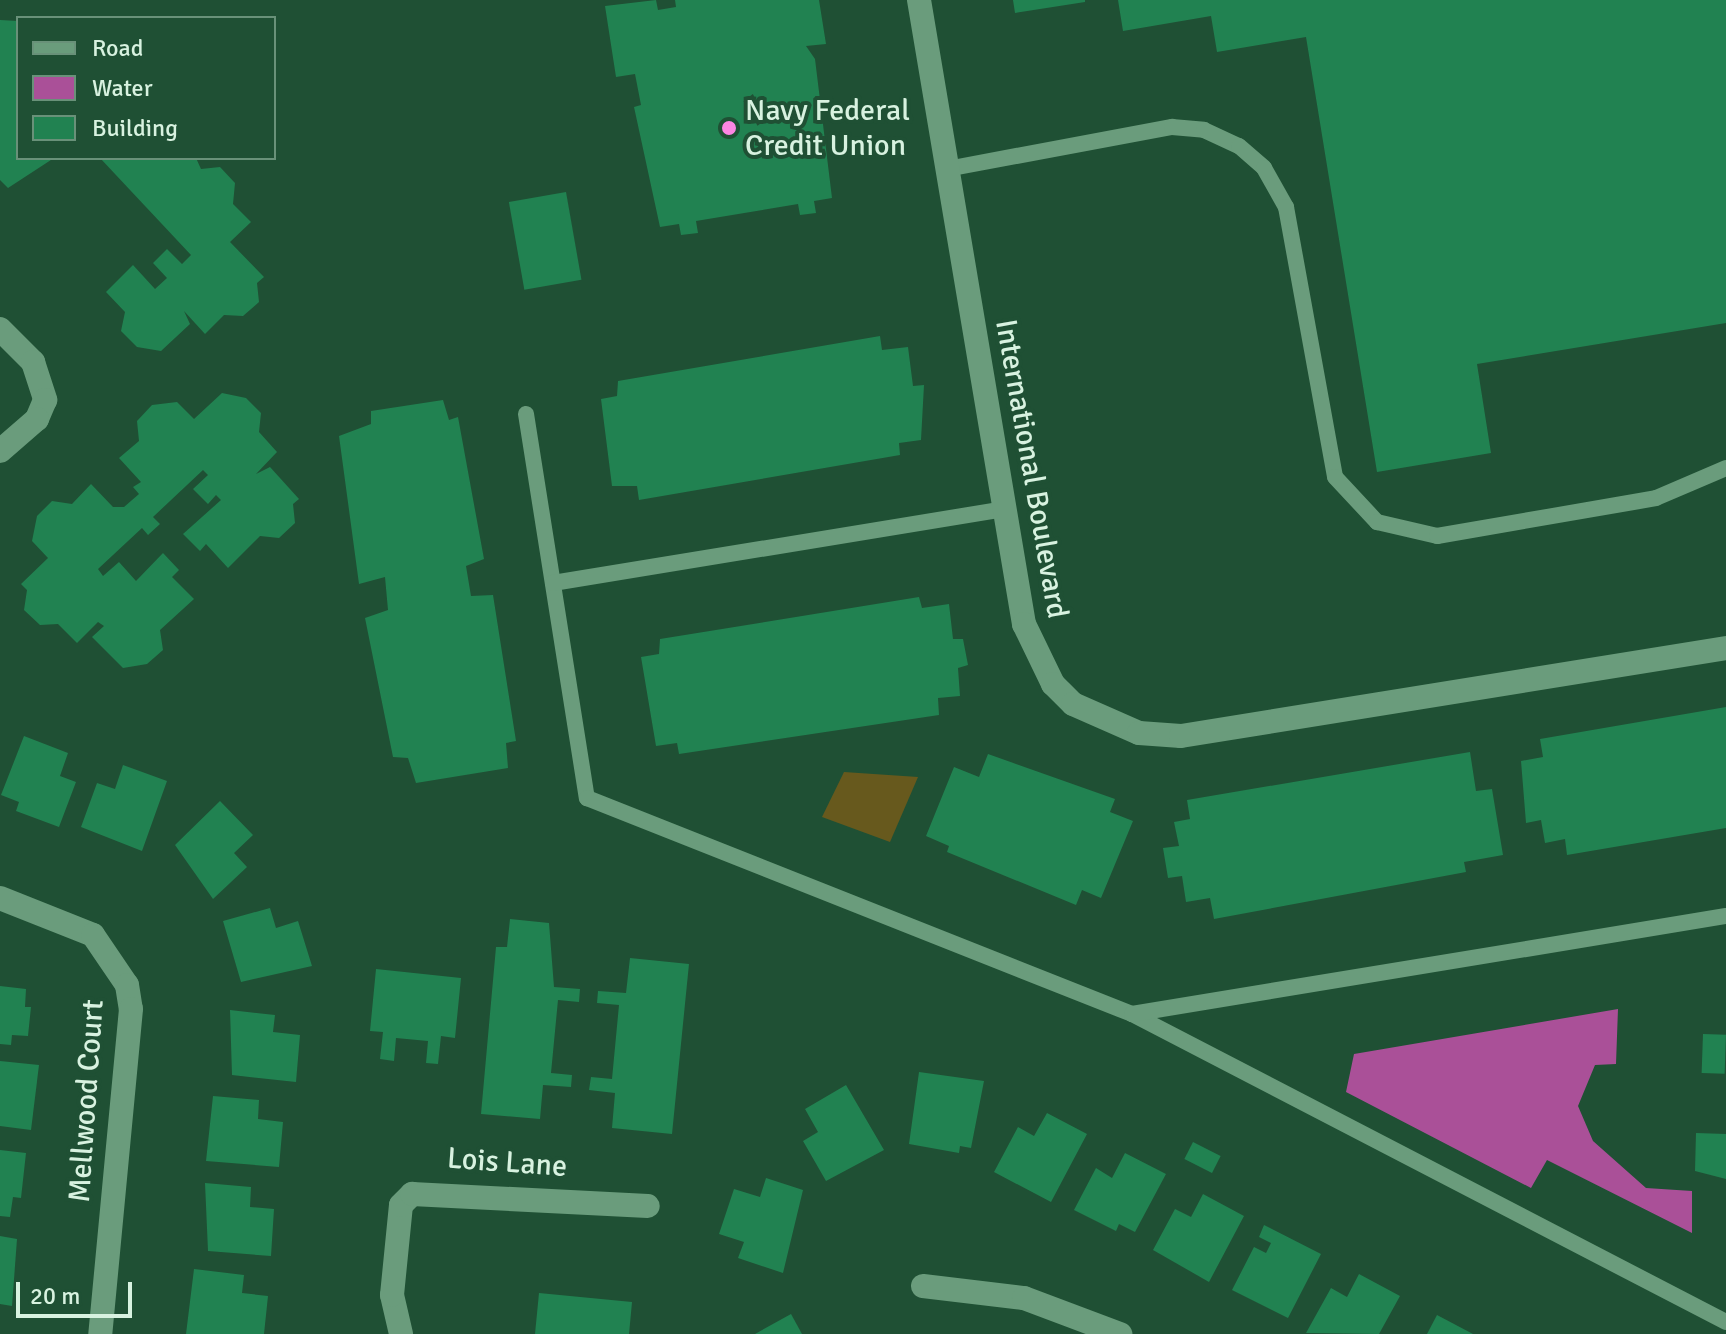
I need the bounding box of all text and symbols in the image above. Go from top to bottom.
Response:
legend [16,16,276,160]
text: Road [92,33,143,63]
text: Water [92,73,152,103]
place label: Navy Federal Credit Union [745,93,910,164]
text: Building [92,113,178,143]
marker: Navy Federal Credit Union [720,119,738,137]
street label: International Boulevard [987,317,1075,621]
street label: Mellwood Court [62,998,112,1204]
street label: Lois Lane [446,1141,568,1185]
scale bar [20,1266,136,1316]
text: 20 m [30,1281,80,1311]

